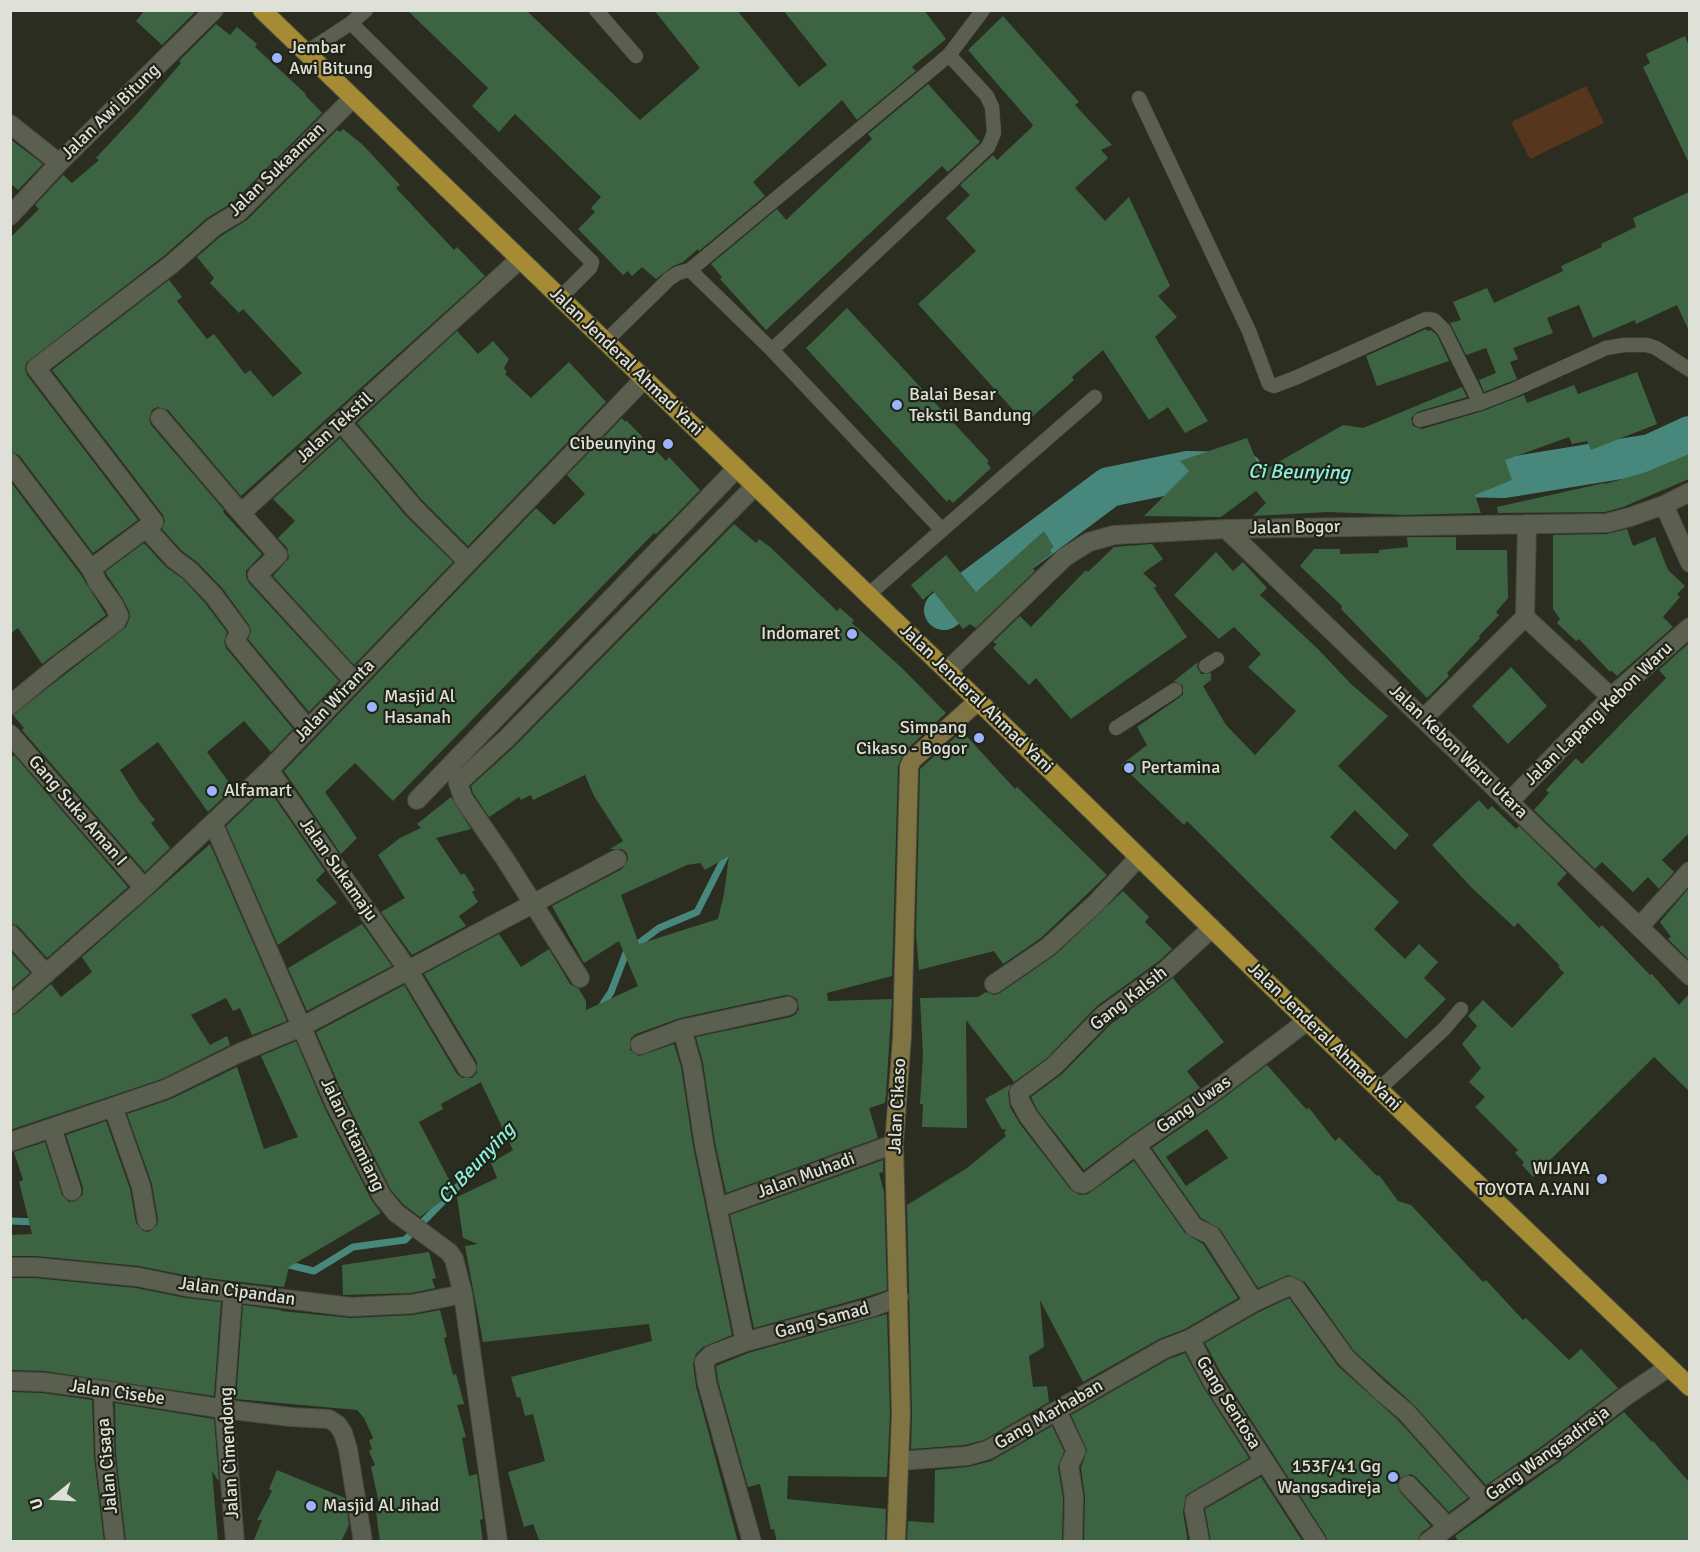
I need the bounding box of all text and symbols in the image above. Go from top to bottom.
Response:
place label: Jembar Awi Bitung [289,37,373,80]
marker: Jembar Awi Bitung [270,51,284,65]
street label: Jalan Awi Bitung [57,59,165,165]
street label: Jalan Sukaaman [224,119,330,221]
street label: Jalan Jenderal Ahmad Yani [545,283,707,441]
place label: Balai Besar Tekstil Bandung [909,384,1031,426]
street label: Jalan Tekstil [293,388,377,468]
marker: Balai Besar Tekstil Bandung [890,398,904,412]
place label: Cibeunying [570,433,656,455]
marker: Cibeunying [661,437,675,451]
water label: Ci Beunying [1248,460,1350,486]
street label: Jalan Bogor [1249,516,1341,540]
street label: Jalan Jenderal Ahmad Yani [895,620,1057,778]
place label: Indomaret [761,623,840,645]
marker: Indomaret [845,627,859,641]
street label: Jalan Lapang Kebon Waru [1520,638,1678,790]
street label: Jalan Wiranta [290,655,380,747]
street label: Jalan Kebon Waru Utara [1384,680,1532,824]
place label: Masjid Al Hasanah [384,686,455,728]
marker: Masjid Al Hasanah [365,700,379,714]
place label: Simpang Cikaso - Bogor [856,717,967,760]
marker: Simpang Cikaso - Bogor [972,731,986,745]
street label: Gang Suka Aman I [23,751,131,871]
place label: Pertamina [1141,757,1220,779]
marker: Pertamina [1122,761,1136,775]
place label: Alfamart [224,780,292,802]
marker: Alfamart [205,784,219,798]
street label: Jalan Sukamaju [294,814,382,926]
street label: Jalan Jenderal Ahmad Yani [1243,958,1405,1116]
street label: Gang Kalsih [1086,962,1172,1036]
street label: Jalan Cikaso [885,1057,911,1155]
street label: Gang Uwas [1153,1072,1235,1138]
street label: Jalan Citamiang [315,1075,389,1195]
water label: Ci Beunying [433,1119,521,1209]
street label: Jalan Muhadi [754,1148,858,1204]
place label: WIJAYA TOYOTA A.YANI [1476,1158,1590,1200]
marker: WIJAYA TOYOTA A.YANI [1595,1172,1609,1186]
street label: Jalan Cipandan [177,1273,297,1311]
street label: Gang Samad [773,1298,871,1344]
street label: Gang Sentosa [1191,1353,1265,1453]
street label: Gang Marhaban [991,1375,1107,1455]
street label: Jalan Cisebe [68,1376,166,1410]
street label: Jalan Cimendong [216,1386,244,1520]
street label: Gang Wangsadireja [1482,1402,1614,1506]
street label: Jalan Cisaga [93,1417,123,1515]
place label: 153F/41 Gg Wangsadireja [1277,1456,1381,1498]
north arrow [24,1468,84,1528]
marker: 153F/41 Gg Wangsadireja [1386,1470,1400,1484]
text: U [26,1495,48,1512]
place label: Masjid Al Jihad [323,1495,439,1517]
marker: Masjid Al Jihad [304,1499,318,1513]

